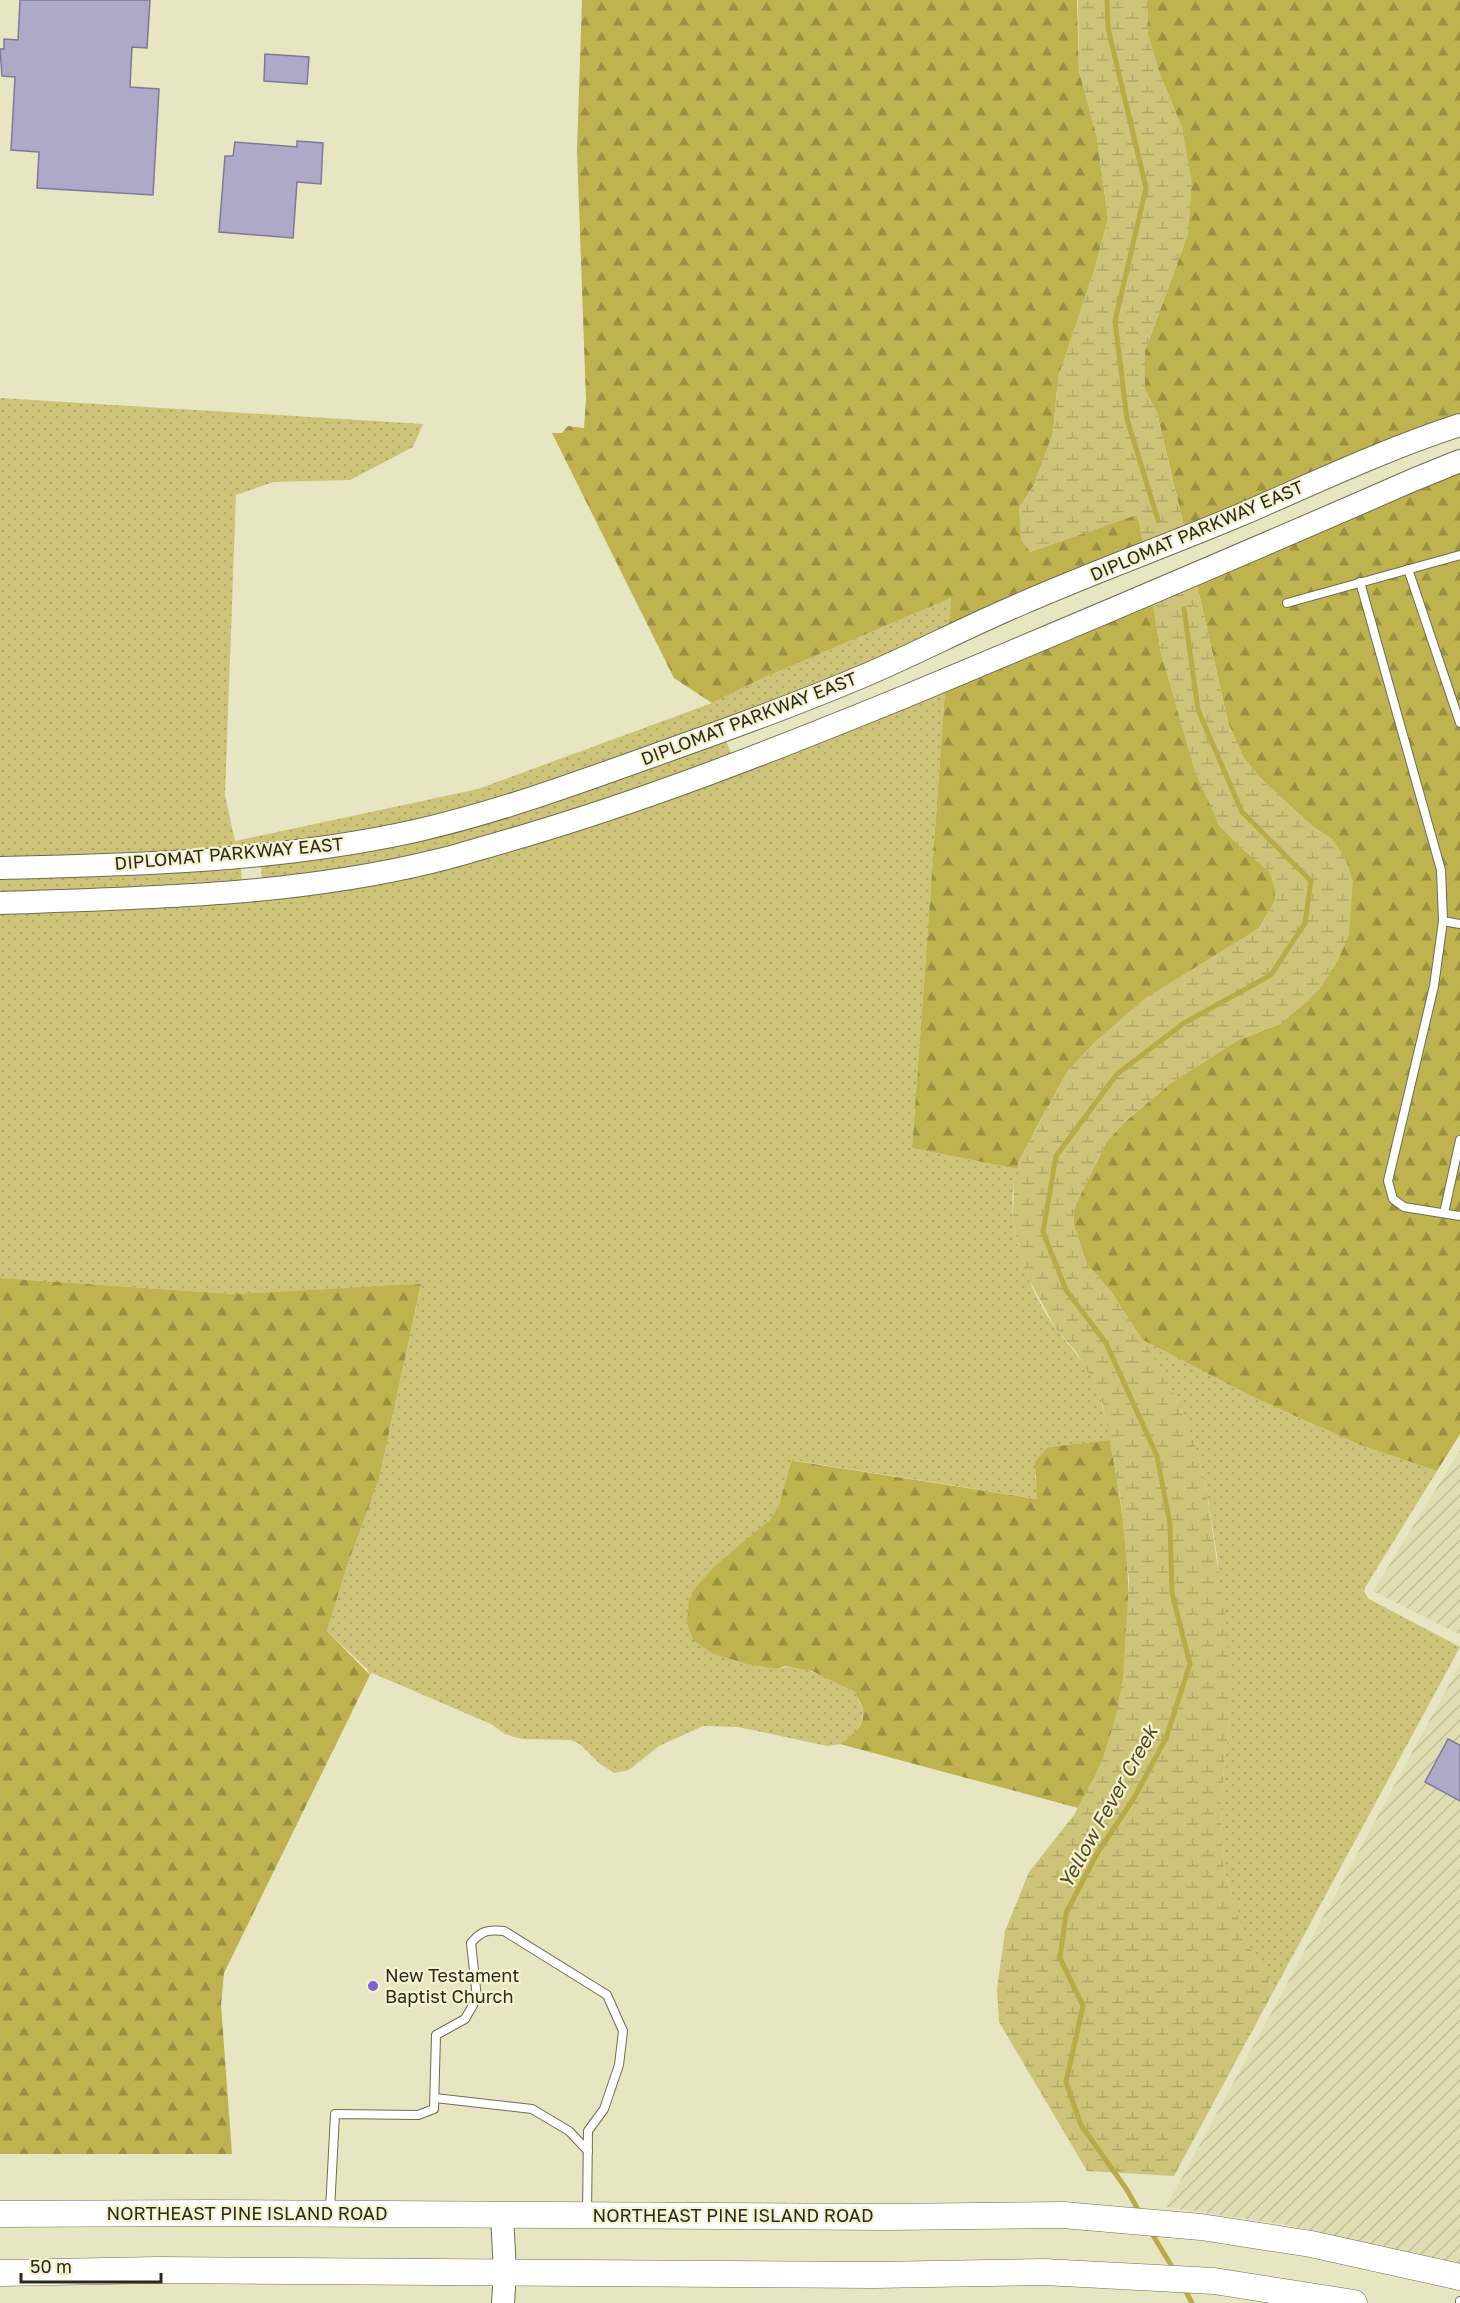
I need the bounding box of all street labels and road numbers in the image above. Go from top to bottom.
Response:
street label: DIPLOMAT PARKWAY EAST [1087,475,1307,585]
street label: DIPLOMAT PARKWAY EAST [637,667,860,770]
street label: DIPLOMAT PARKWAY EAST [114,832,344,874]
street label: NORTHEAST PINE ISLAND ROAD [106,2202,388,2224]
street label: NORTHEAST PINE ISLAND ROAD [592,2204,874,2226]

